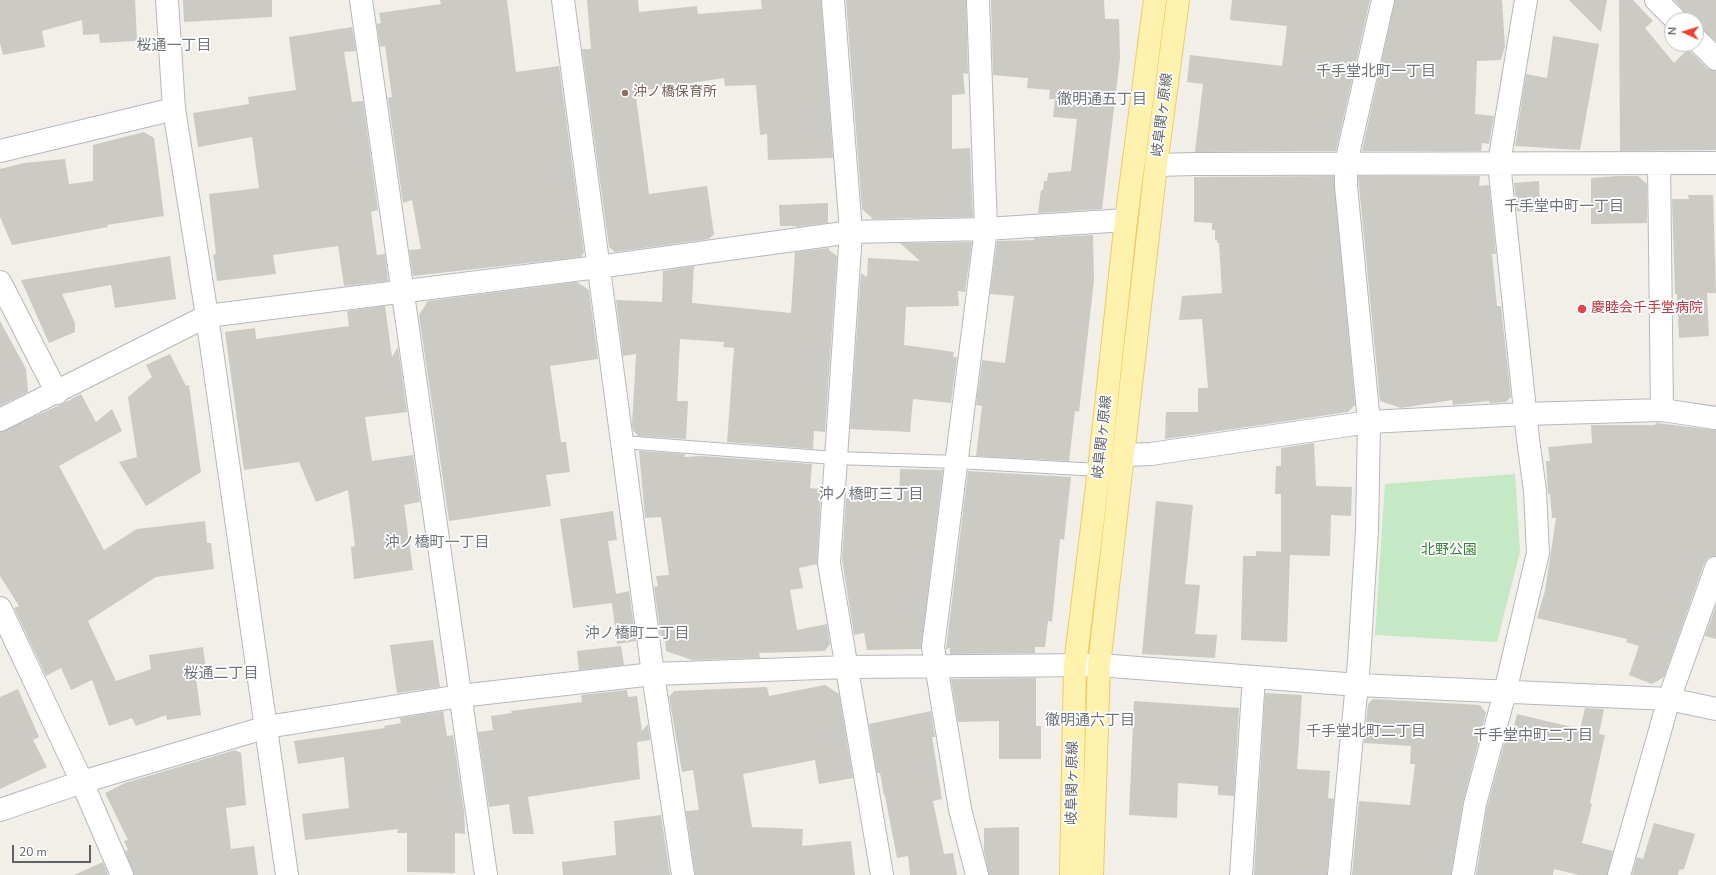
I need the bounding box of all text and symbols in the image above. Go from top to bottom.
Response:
north arrow [1664,12,1704,52]
text: N [1665,27,1680,36]
district label: 桜通一丁目 [137,37,211,55]
district label: 千手堂北町一丁目 [1316,63,1436,81]
street label: 岐阜関ヶ原線 [1150,72,1176,158]
place label: 沖ノ橋保育所 [633,85,717,101]
marker: 沖ノ橋保育所 [620,88,630,98]
district label: 徹明通五丁目 [1057,91,1147,109]
district label: 千手堂中町一丁目 [1504,198,1624,216]
place label: 慶睦会千手堂病院 [1591,301,1703,317]
marker: 慶睦会千手堂病院 [1576,303,1588,315]
street label: 岐阜関ヶ原線 [1090,394,1116,480]
district label: 沖ノ橋町三丁目 [819,486,923,504]
district label: 沖ノ橋町一丁目 [385,534,489,552]
park label: 北野公園 [1421,543,1477,559]
district label: 沖ノ橋町二丁目 [585,625,689,643]
district label: 桜通二丁目 [184,665,258,683]
district label: 徹明通六丁目 [1045,712,1135,730]
district label: 千手堂北町二丁目 [1306,723,1426,741]
district label: 千手堂中町二丁目 [1473,727,1593,745]
street label: 岐阜関ヶ原線 [1064,741,1082,825]
scale bar [14,837,93,863]
text: 20 m [19,844,47,860]

